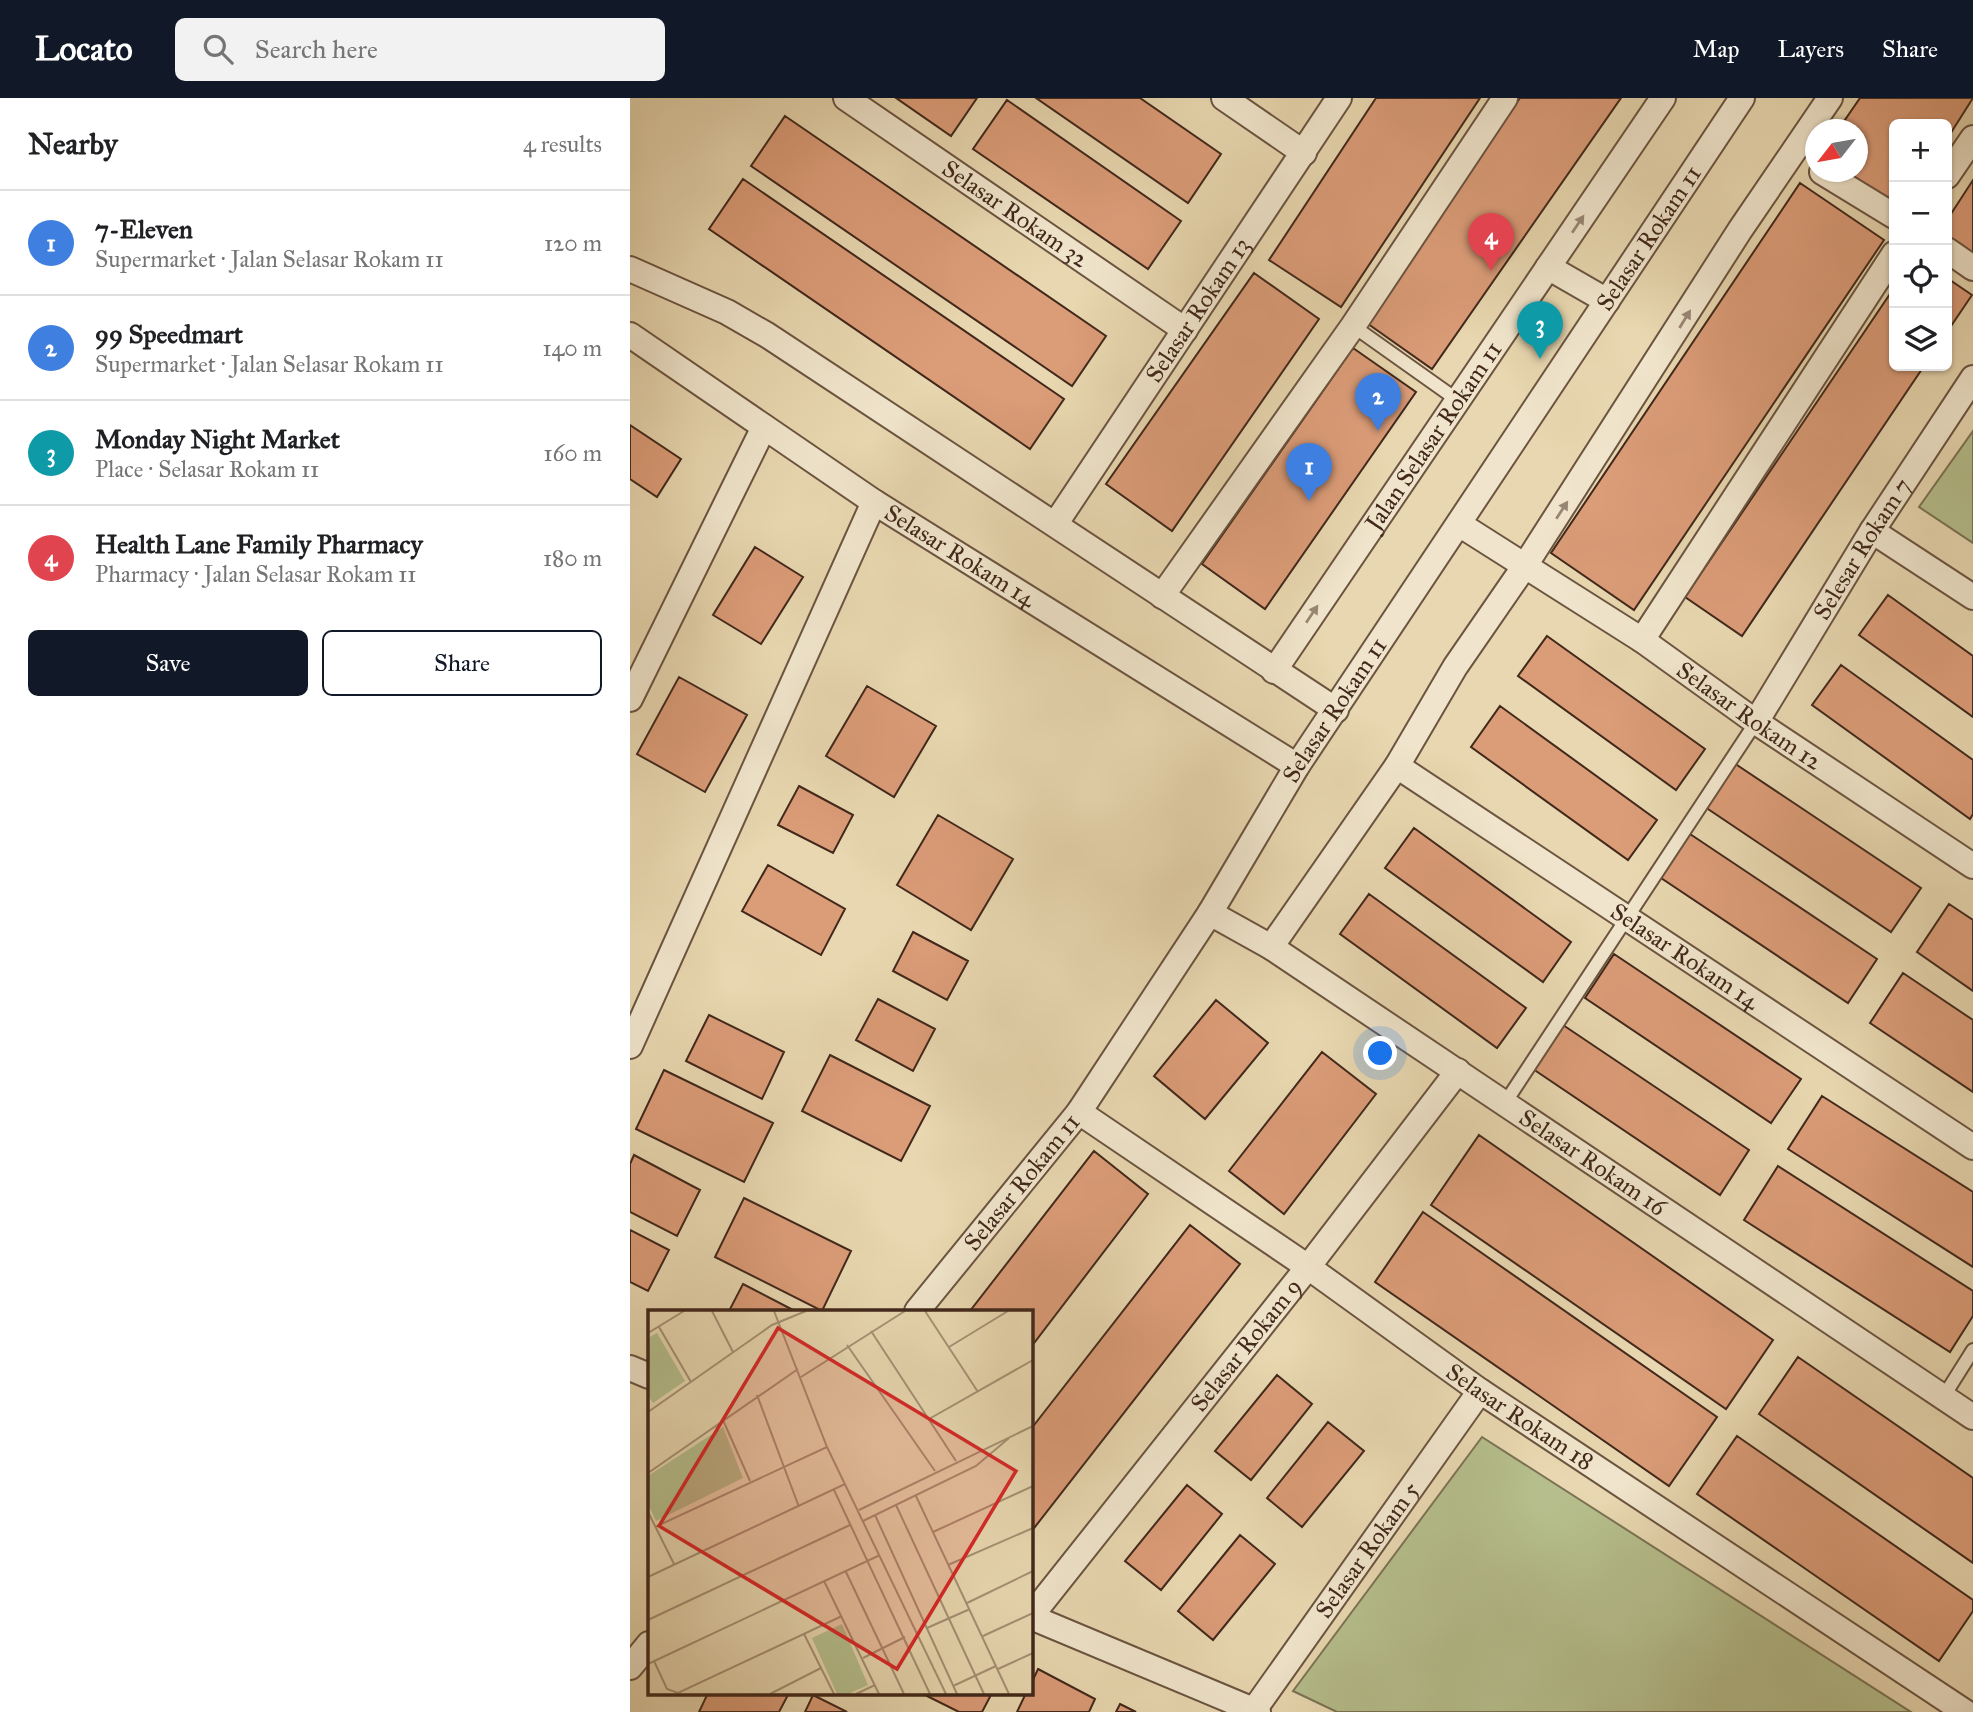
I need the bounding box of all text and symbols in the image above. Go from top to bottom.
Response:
search box [175,18,665,81]
text: Locato [35,29,133,69]
icon: search [199,30,237,68]
text: Search here [255,33,378,65]
text: Map [1693,34,1740,64]
text: Layers [1778,34,1844,64]
text: Share [1882,34,1938,64]
north arrow [1805,119,1868,182]
map controls [1889,119,1952,371]
button: + [1889,119,1952,182]
text: Nearby [28,126,118,162]
text: 4 results [523,130,602,158]
street label: Selasar Rokam 32 [936,153,1094,274]
street label: Selasar Rokam 11 [1590,160,1708,316]
button: − [1889,182,1952,245]
text: 7-Eleven [95,213,193,245]
pin: 4 [1468,213,1514,271]
one-way arrow [1571,214,1584,233]
text: 1 [46,229,56,257]
text: 120 m [544,229,602,257]
street label: Selasar Rokam 13 [1139,232,1257,388]
text: Supermarket · Jalan Selasar Rokam 11 [95,245,444,273]
button: locate [1889,245,1952,308]
pin: 3 [1517,301,1563,359]
button: layers [1889,308,1952,371]
one-way arrow [1679,309,1692,328]
text: 99 Speedmart [95,318,243,350]
text: 2 [45,334,57,362]
text: 140 m [542,334,602,362]
street label: Jalan Selasar Rokam 11 [1357,336,1508,539]
text: Supermarket · Jalan Selasar Rokam 11 [95,350,444,378]
pin: 2 [1355,373,1401,431]
text: Monday Night Market [95,423,340,455]
text: 3 [46,439,56,467]
text: 160 m [544,439,602,467]
pin: 1 [1286,443,1332,501]
text: Place · Selasar Rokam 11 [95,455,319,483]
street label: Selesar Rokam 7 [1807,472,1918,625]
street label: Selasar Rokam 14 [879,497,1041,614]
one-way arrow [1555,500,1568,519]
text: Health Lane Family Pharmacy [95,528,423,560]
text: 4 [45,544,57,572]
text: 180 m [543,544,602,572]
text: Pharmacy · Jalan Selasar Rokam 11 [95,560,416,588]
one-way arrow [1305,604,1318,624]
button: Save [28,630,308,696]
button: Share [322,630,602,696]
street label: Selasar Rokam 11 [1276,632,1393,788]
street label: Selasar Rokam 12 [1671,655,1828,777]
street label: Selasar Rokam 14 [1605,896,1765,1017]
your location [1363,1036,1397,1070]
street label: Selasar Rokam 16 [1513,1102,1673,1223]
street label: Selasar Rokam 11 [957,1108,1086,1257]
street label: Selasar Rokam 9 [1184,1272,1308,1418]
inset map [648,1310,1032,1694]
street label: Selasar Rokam 18 [1440,1357,1599,1477]
street label: Selasar Rokam 5 [1309,1476,1426,1624]

